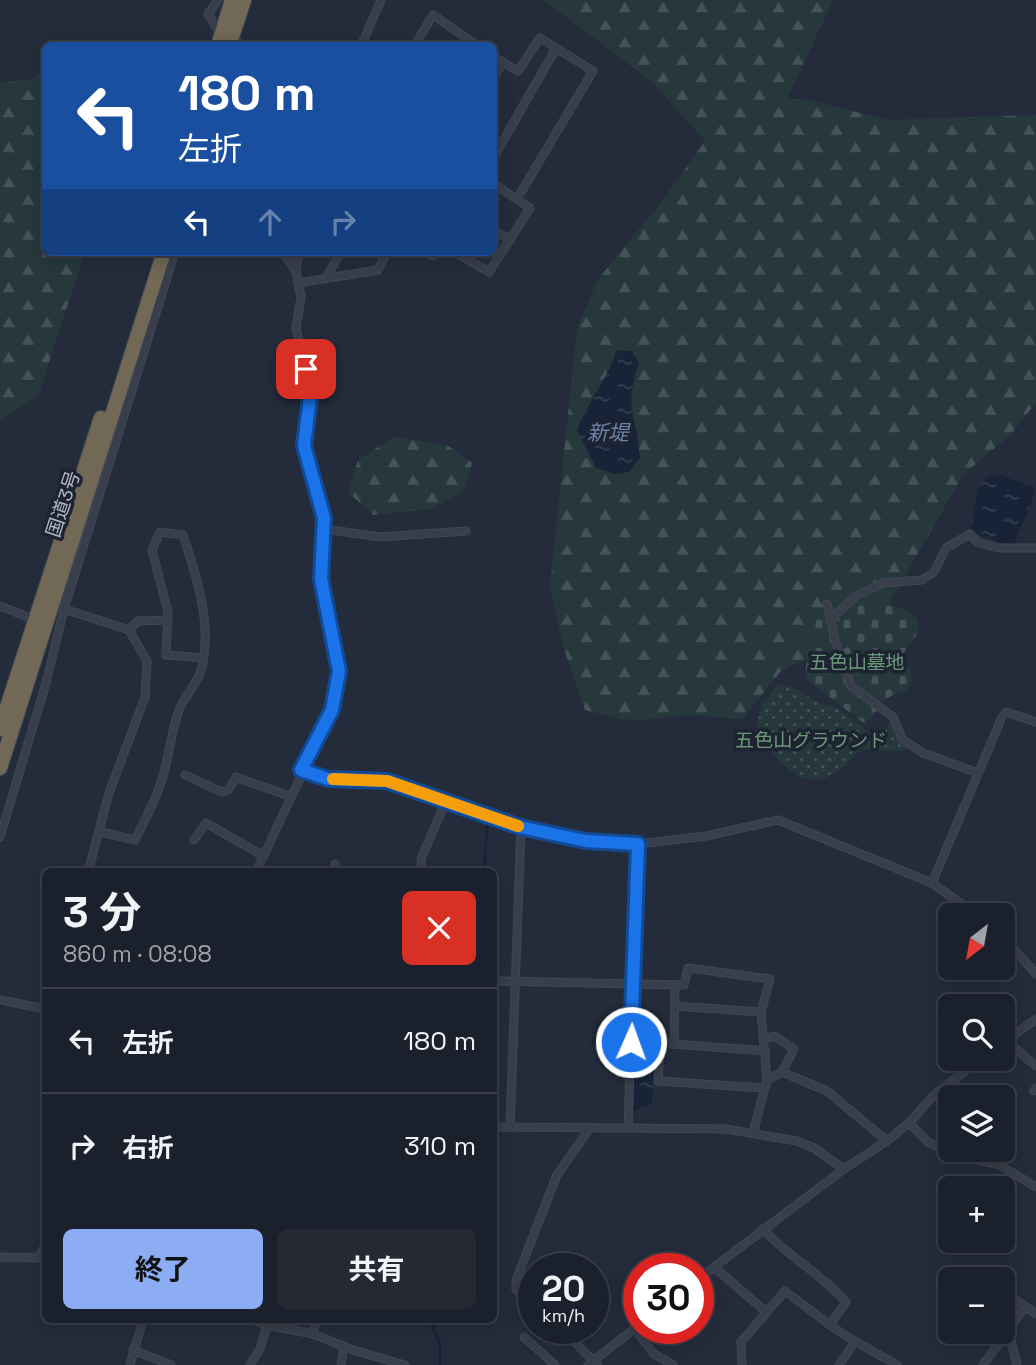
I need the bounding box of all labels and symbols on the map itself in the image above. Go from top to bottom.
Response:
pin [276,339,336,399]
water label: 新堤 [587,419,631,446]
street label: 国道3号 [41,468,85,540]
park label: 五色山墓地 [809,650,905,675]
park label: 五色山グラウンド [735,728,887,753]
north arrow [938,903,1015,980]
position arrow [594,1005,668,1079]
speed limit sign: 30 [623,1253,714,1344]

